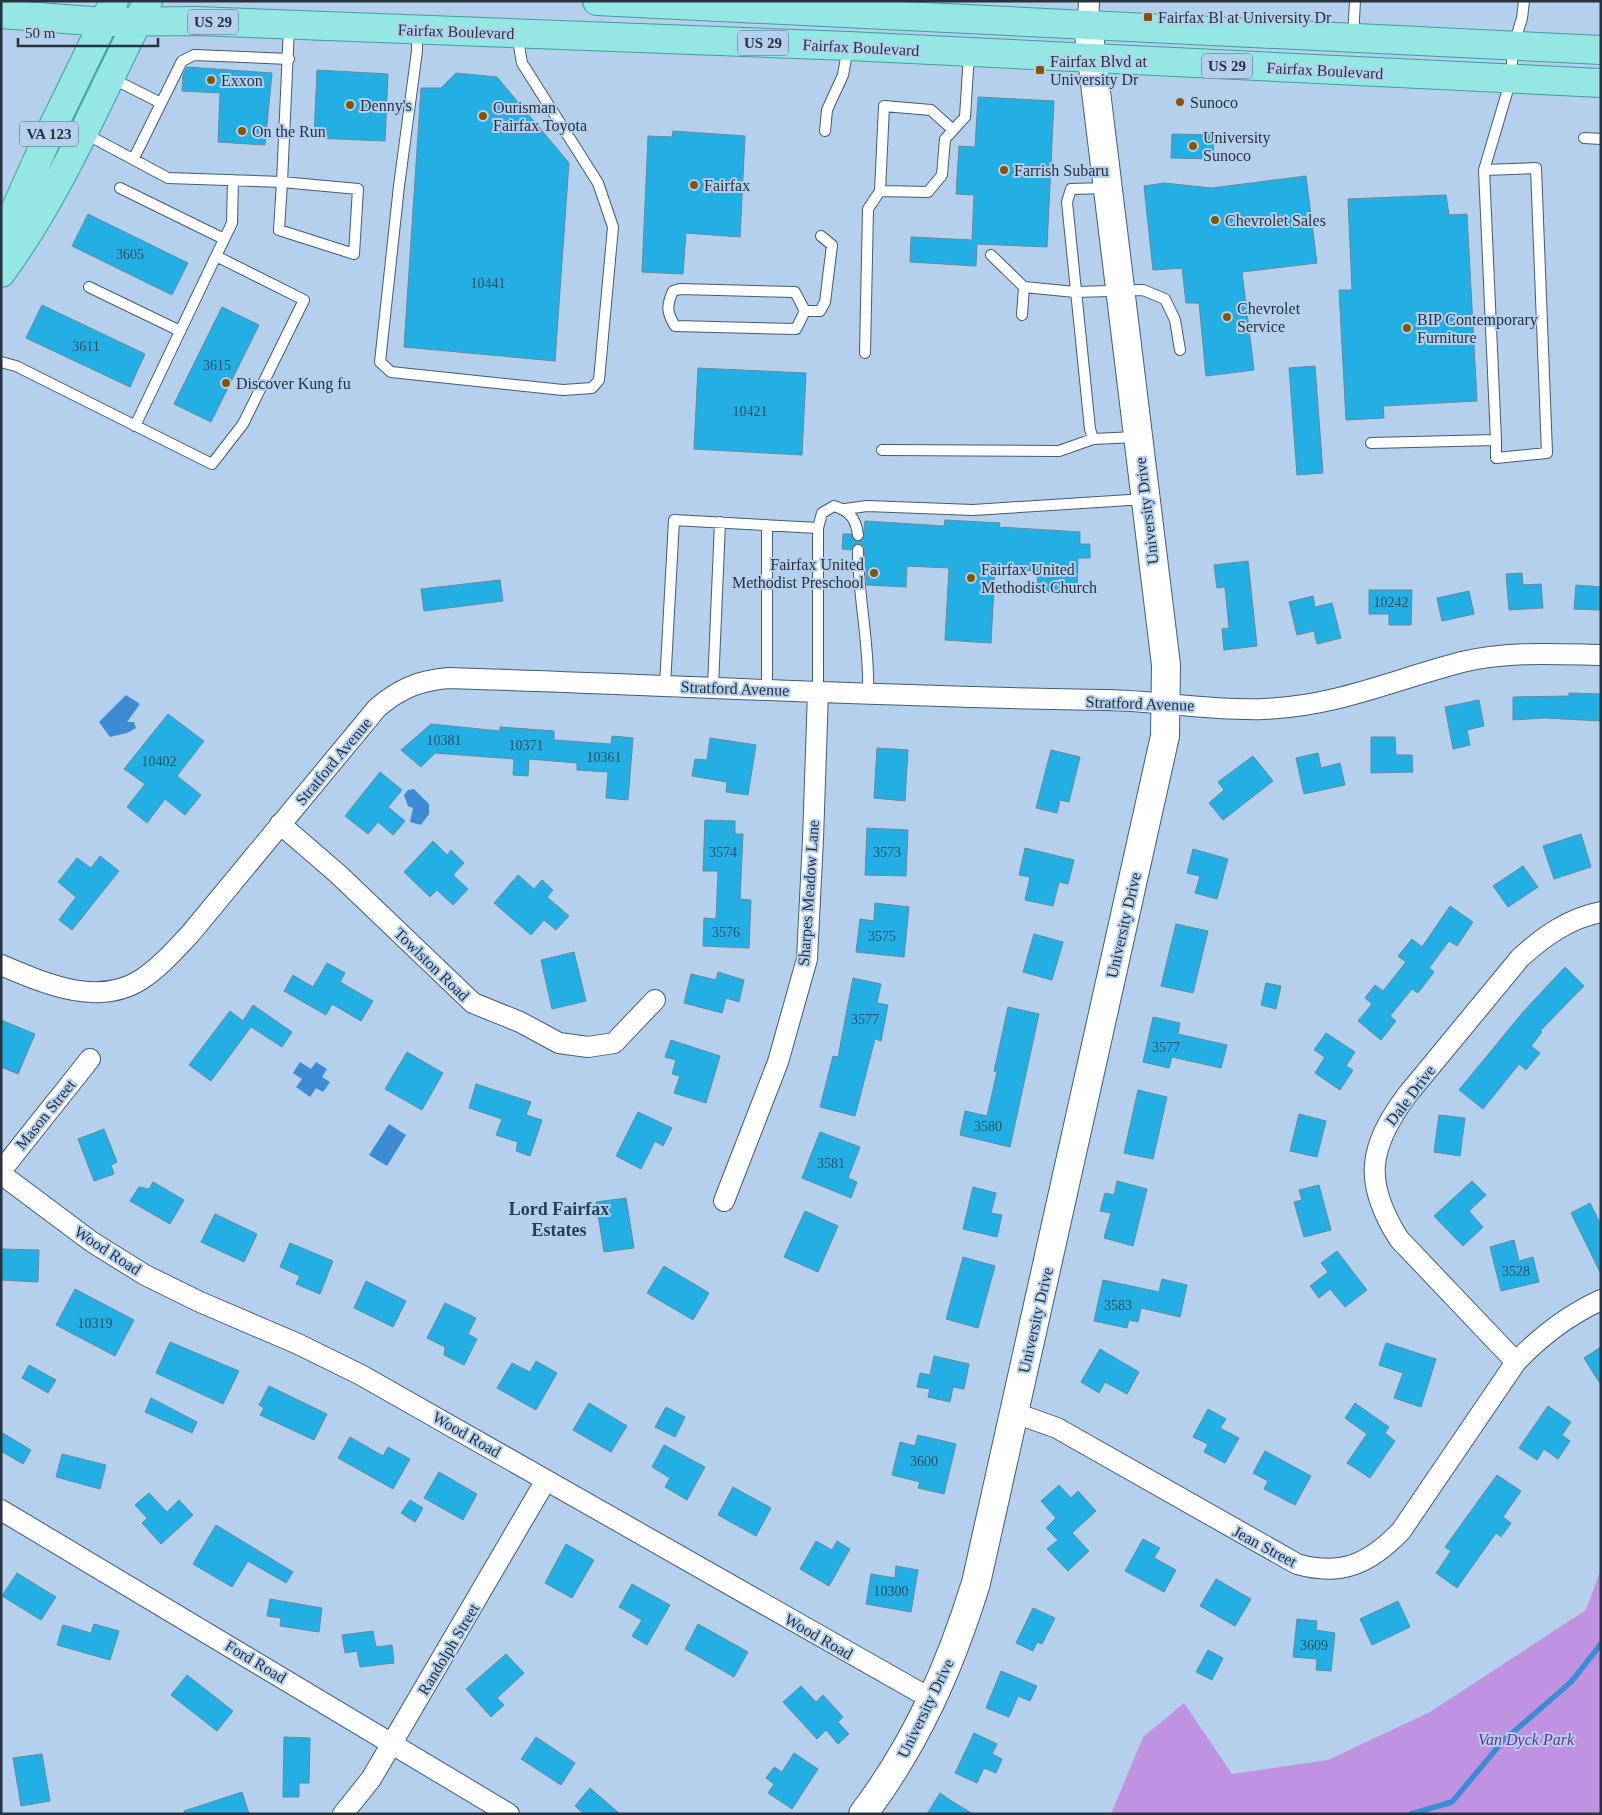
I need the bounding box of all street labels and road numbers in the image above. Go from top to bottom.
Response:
road number: US 29 [188,10,238,34]
street label: Fairfax Boulevard [397,21,515,42]
road number: US 29 [738,30,788,56]
street label: Fairfax Boulevard [802,36,920,59]
road number: US 29 [1202,54,1252,78]
street label: Fairfax Boulevard [1266,59,1384,82]
road number: VA 123 [20,122,78,146]
street label: University Drive [1131,456,1163,566]
street label: Stratford Avenue [680,678,790,699]
street label: Stratford Avenue [1085,693,1195,714]
street label: Stratford Avenue [292,714,375,808]
street label: Sharpes Meadow Lane [795,819,823,967]
street label: University Drive [1103,871,1145,980]
street label: Towlston Road [391,925,472,1004]
street label: Dale Drive [1382,1062,1438,1129]
street label: Mason Street [12,1076,79,1153]
street label: Wood Road [71,1223,144,1278]
street label: University Drive [1015,1266,1057,1375]
street label: Wood Road [430,1408,504,1461]
street label: Jean Street [1230,1523,1300,1571]
street label: Randolph Street [414,1600,484,1699]
street label: Wood Road [782,1610,856,1663]
street label: Ford Road [222,1637,289,1686]
street label: University Drive [894,1656,958,1761]

